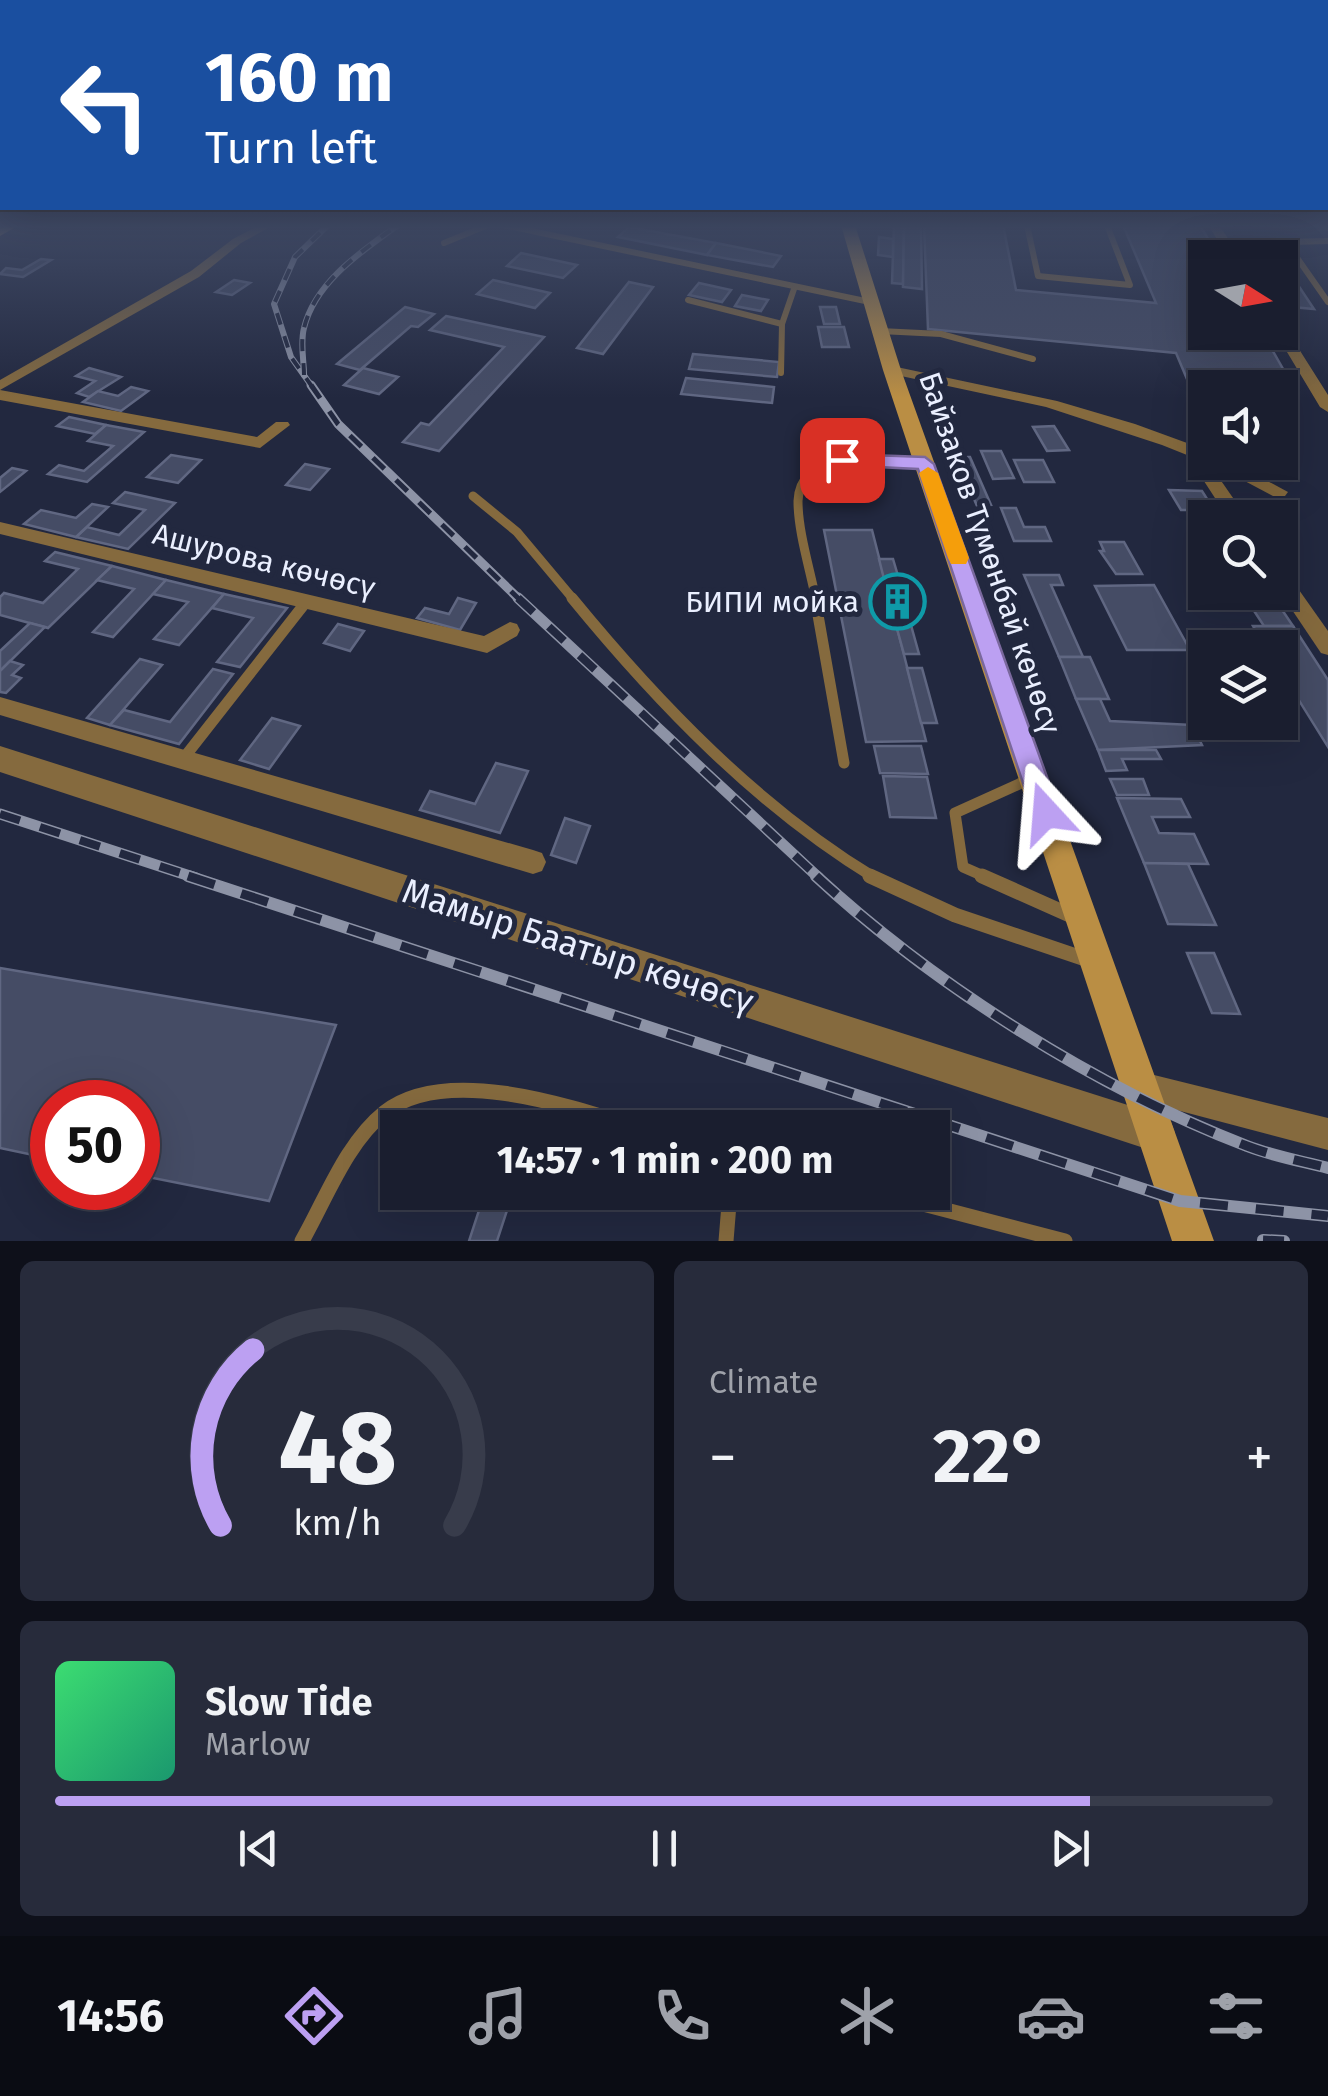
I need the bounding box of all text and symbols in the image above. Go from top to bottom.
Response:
text: 160 m [205,36,394,120]
icon: left [40,40,170,170]
text: Turn left [205,121,377,175]
north arrow [1188,240,1298,350]
map controls [1188,240,1298,740]
street label: Байзаков Түмөнбай көчөсү [911,367,1069,739]
button: sound [1188,370,1298,480]
pin [800,418,885,503]
icon: arrive [815,433,870,488]
button: search [1188,500,1298,610]
street label: Ашурова көчөсү [149,516,379,606]
building icon: БИПИ мойка [868,572,928,632]
place label: БИПИ мойка [685,584,859,620]
button: layers [1188,630,1298,740]
position arrow [994,761,1098,865]
street label: Мамыр Баатыр көчөсү [397,869,759,1023]
speed limit sign: 50 [30,1080,160,1210]
text: 14:57 · 1 min · 200 m [497,1137,833,1183]
text: Climate [709,1363,818,1401]
text: 48 [277,1386,397,1511]
text: 22° [933,1412,1049,1502]
text: − [709,1425,737,1491]
text: + [1246,1425,1273,1491]
text: km/h [293,1502,381,1544]
text: Slow Tide [205,1679,373,1725]
text: Marlow [205,1725,311,1763]
icon: previous [231,1821,286,1876]
icon: pause [637,1821,692,1876]
icon: next [1043,1821,1098,1876]
icon: directions [279,1981,349,2051]
icon: music [463,1981,533,2051]
icon: phone [647,1981,717,2051]
icon: climate [832,1981,902,2051]
icon: car [1016,1981,1086,2051]
icon: filters [1201,1981,1271,2051]
text: 14:56 [57,1989,164,2043]

